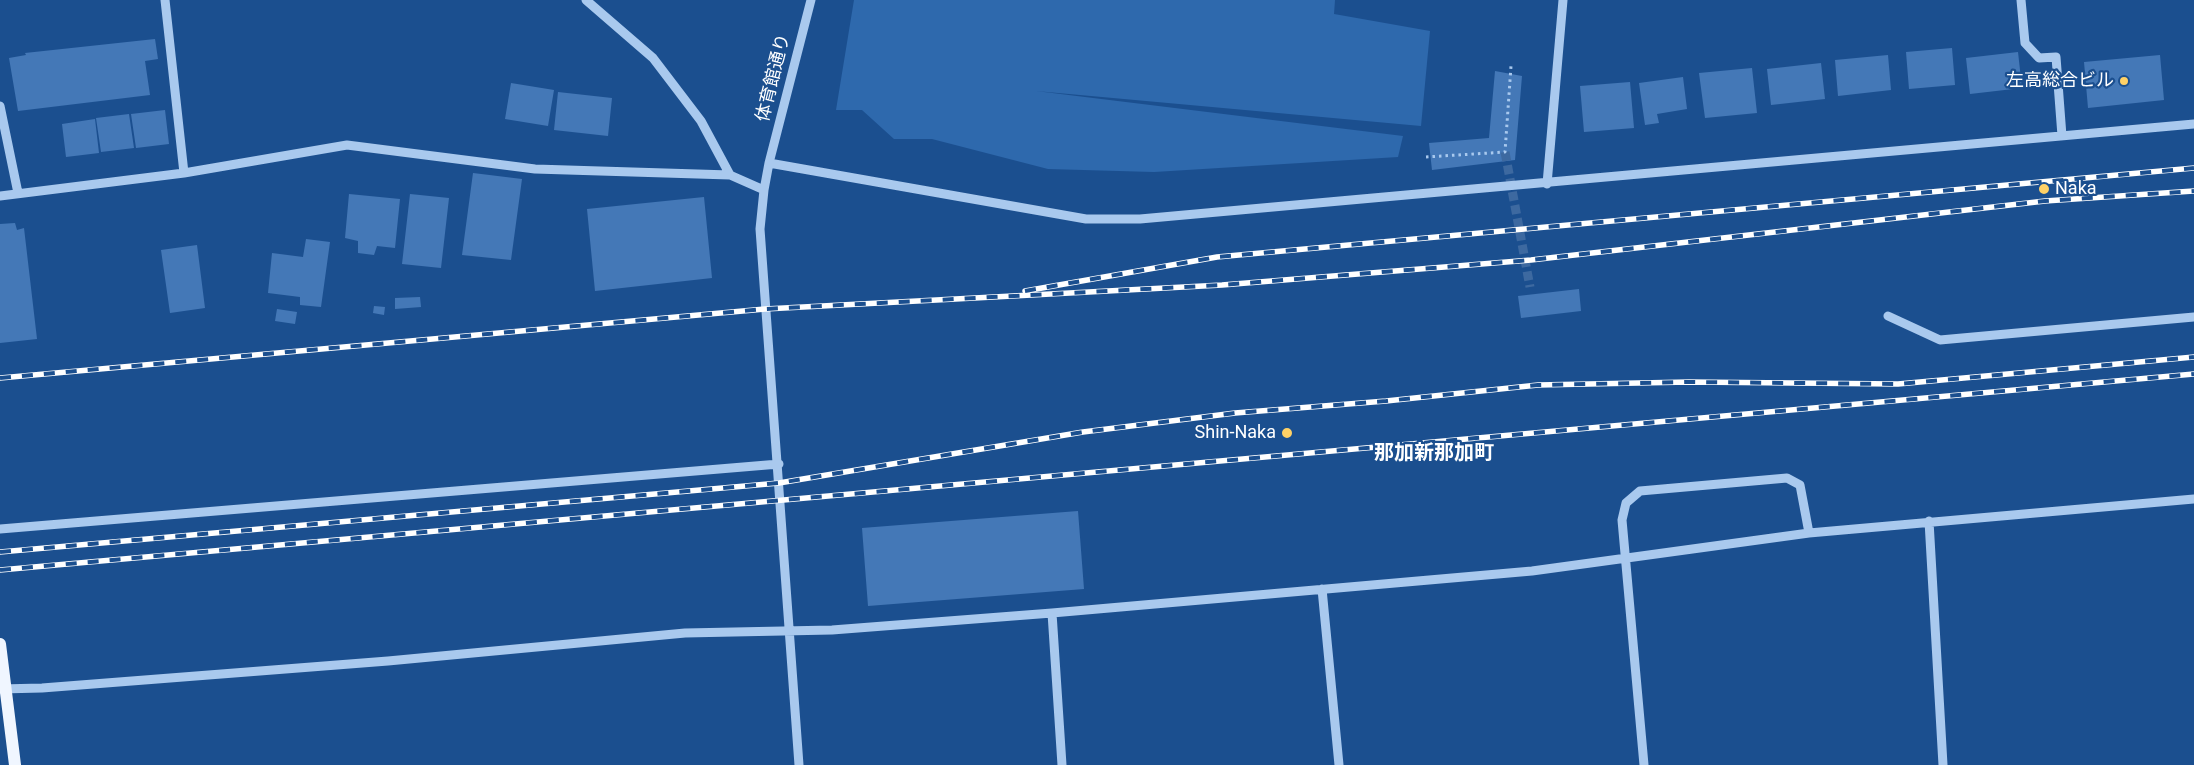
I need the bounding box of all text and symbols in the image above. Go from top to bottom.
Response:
street label: 体育館通り [753,32,795,124]
place label: 左高総合ビル [2006,70,2114,92]
marker: 左高総合ビル [2118,75,2130,87]
place label: Naka [2055,178,2097,200]
marker: Naka [2037,182,2051,196]
place label: Shin-Naka [1195,422,1276,444]
marker: Shin-Naka [1280,426,1294,440]
district label: 那加新那加町 [1374,442,1494,466]

